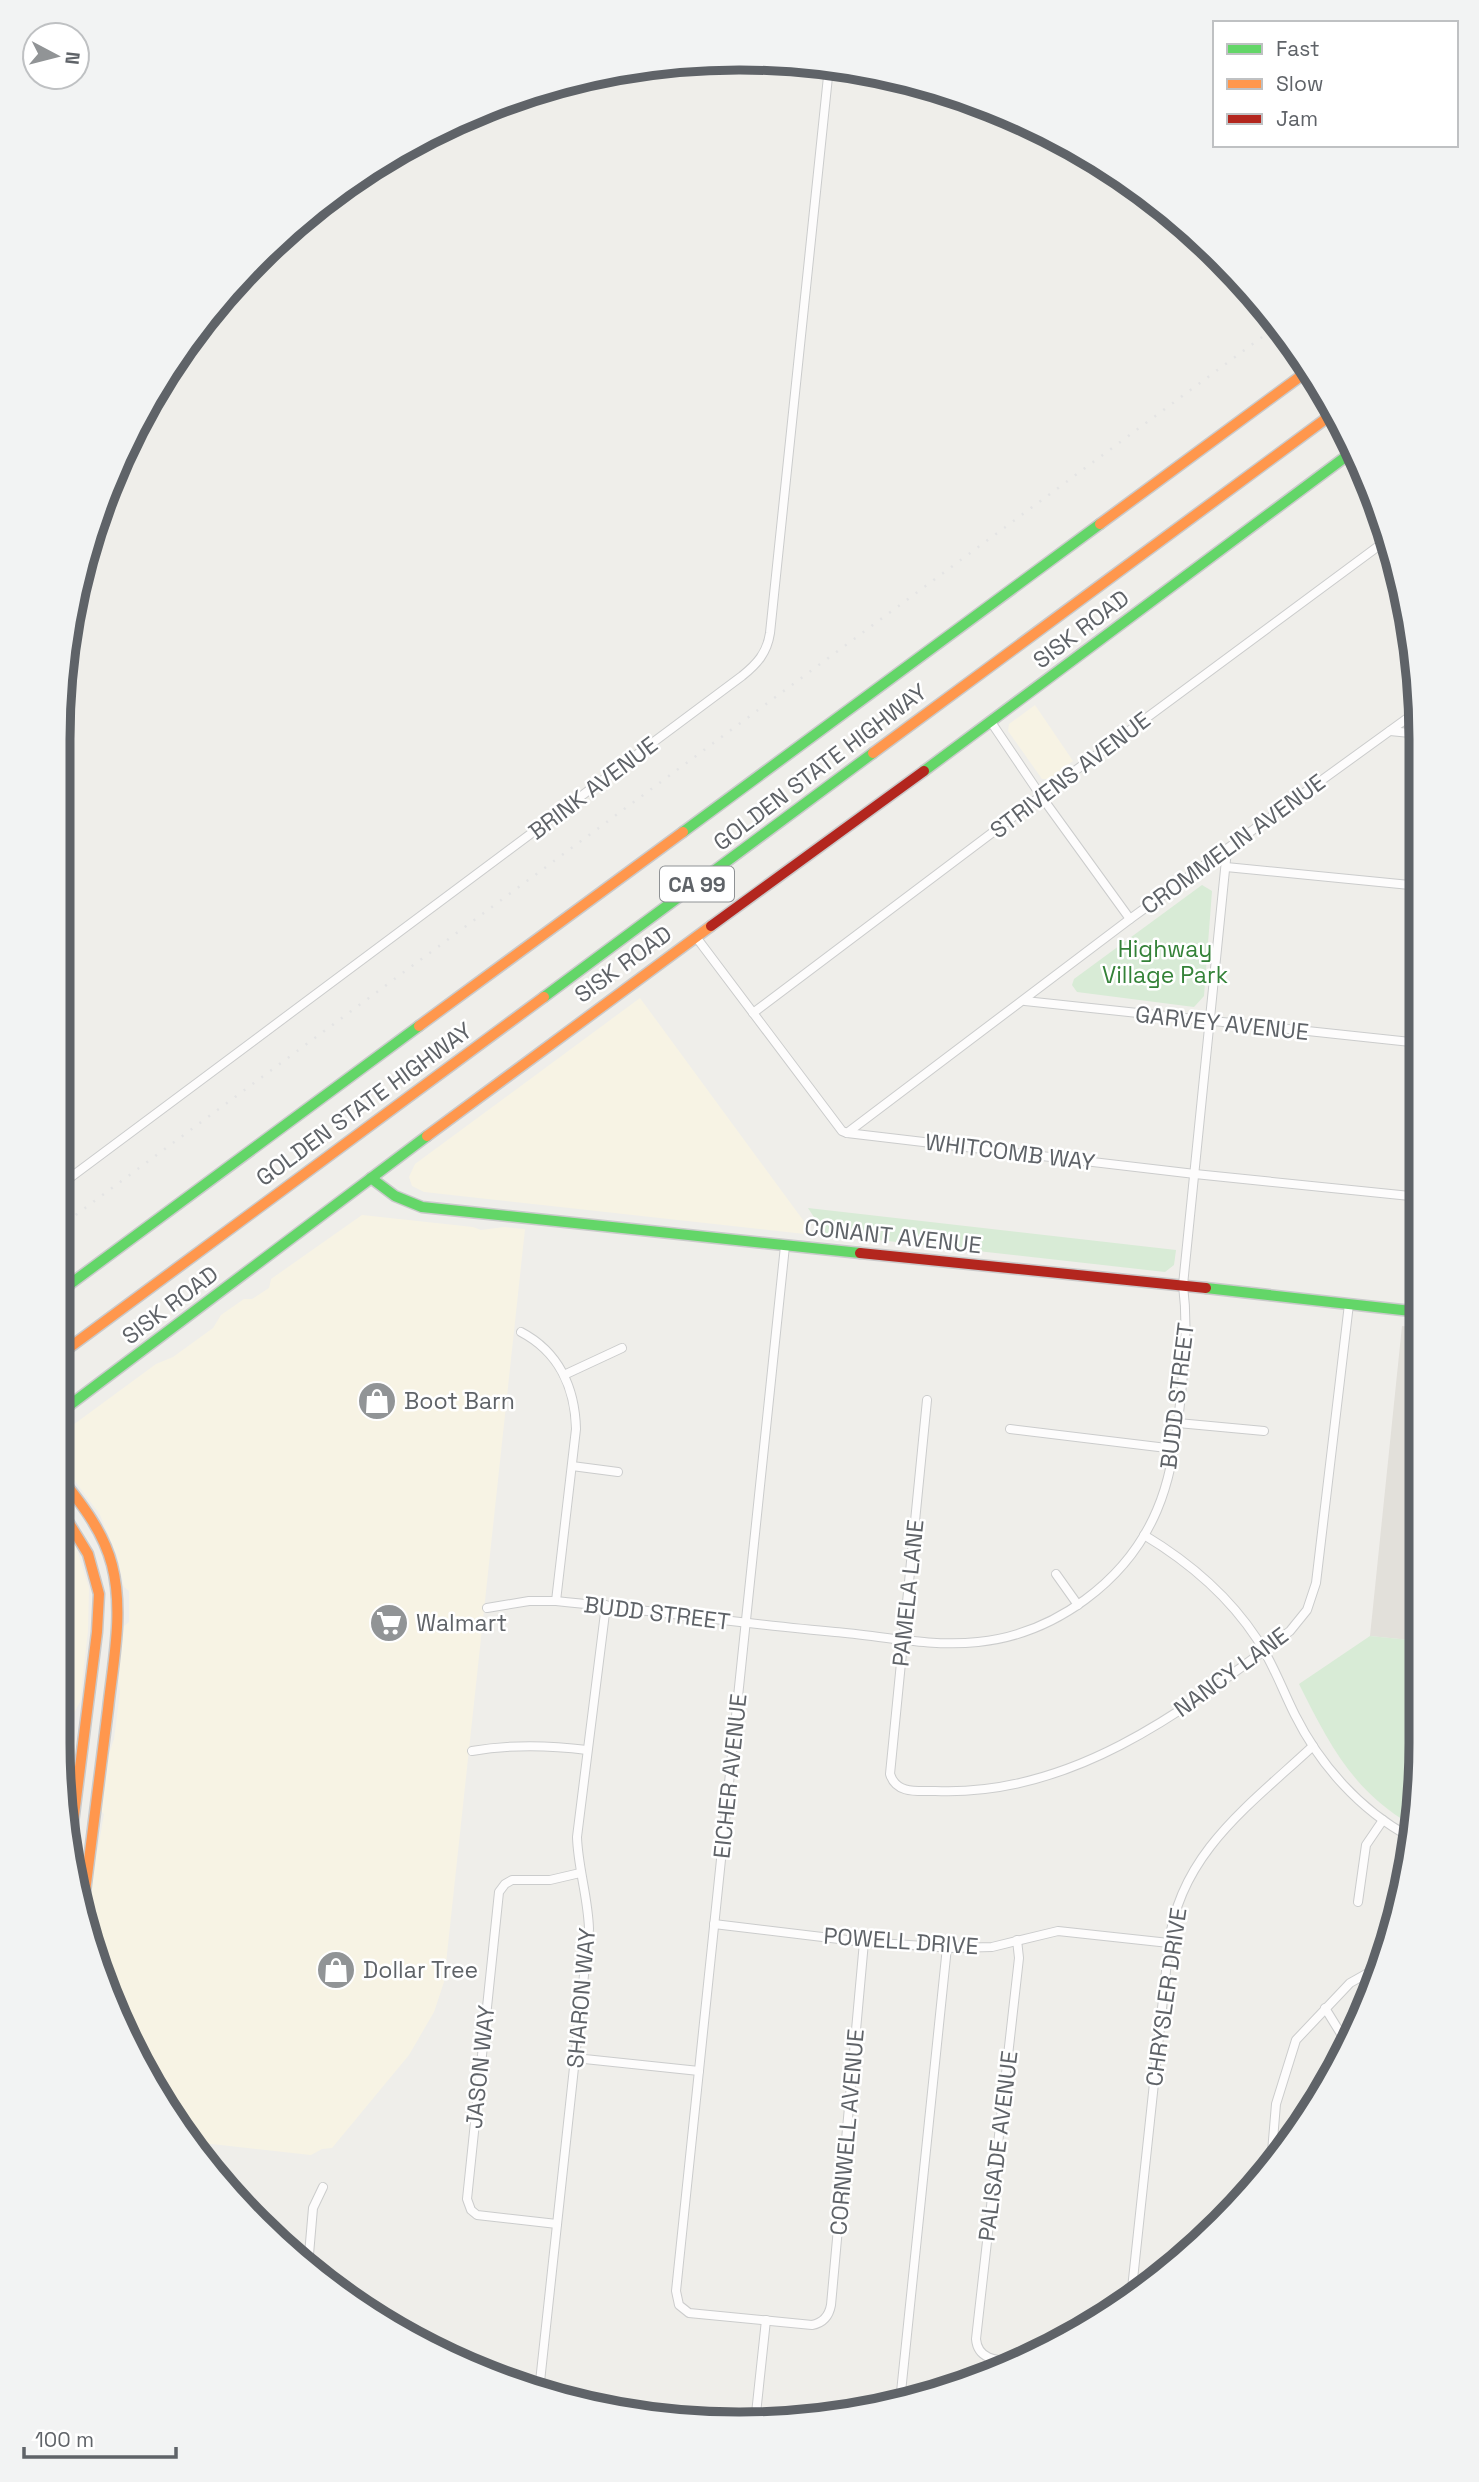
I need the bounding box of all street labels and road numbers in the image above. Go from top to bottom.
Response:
street label: SISK ROAD [1027,583,1135,675]
street label: GOLDEN STATE HIGHWAY [707,677,933,857]
street label: STRIVENS AVENUE [984,705,1156,845]
street label: BRINK AVENUE [522,730,664,846]
street label: CROMMELIN AVENUE [1135,767,1331,921]
road number: CA 99 [660,866,734,902]
street label: SISK ROAD [568,919,678,1009]
street label: GARVEY AVENUE [1134,999,1310,1047]
street label: GOLDEN STATE HIGHWAY [250,1015,478,1193]
street label: WHITCOMB WAY [923,1127,1097,1177]
street label: CONANT AVENUE [803,1212,983,1260]
street label: SISK ROAD [116,1259,224,1351]
street label: BUDD STREET [1153,1321,1201,1471]
street label: PAMELA LANE [885,1518,931,1668]
street label: BUDD STREET [582,1589,732,1637]
street label: NANCY LANE [1168,1620,1294,1724]
street label: EICHER AVENUE [706,1692,754,1860]
street label: CHRYSLER DRIVE [1139,1906,1193,2088]
street label: POWELL DRIVE [823,1921,979,1961]
street label: SHARON WAY [560,1927,602,2069]
street label: JASON WAY [459,2004,501,2130]
street label: CORNWELL AVENUE [823,2028,871,2236]
street label: PALISADE AVENUE [971,2049,1025,2243]

